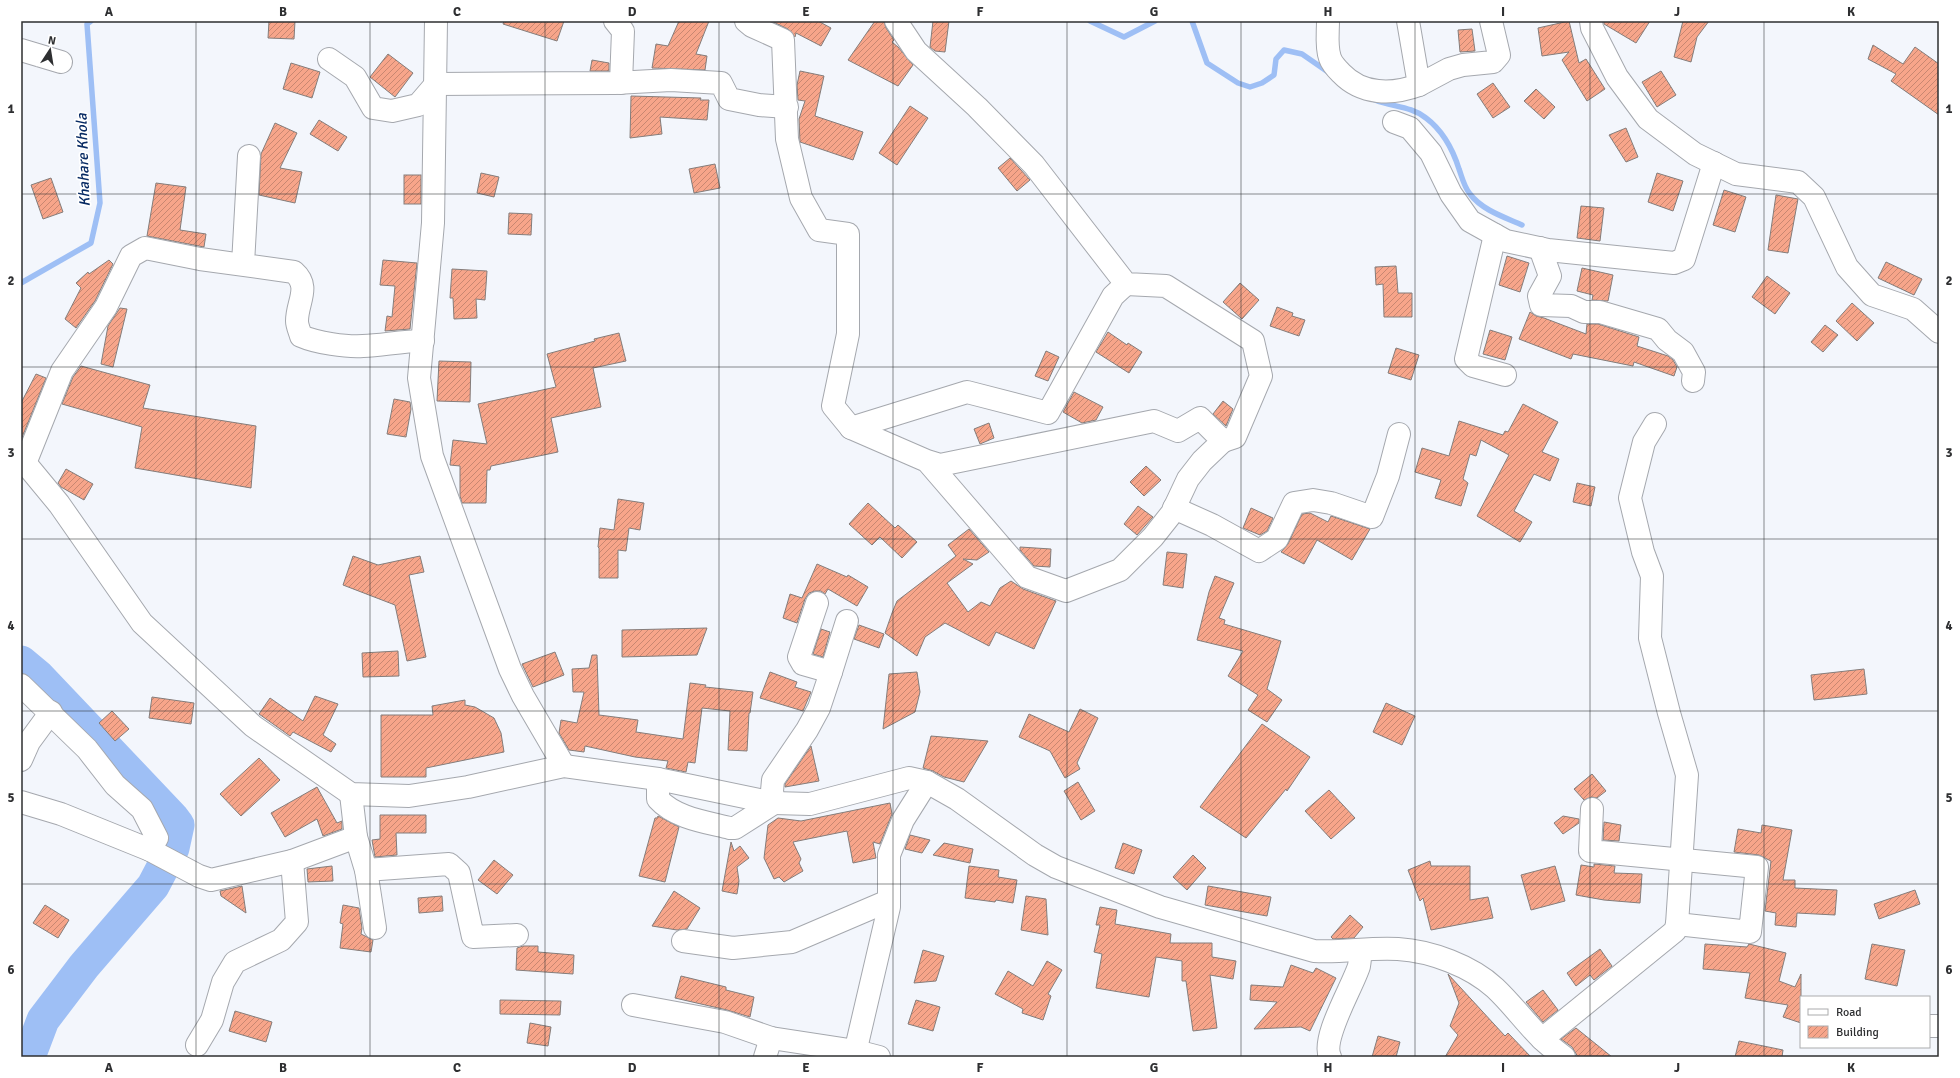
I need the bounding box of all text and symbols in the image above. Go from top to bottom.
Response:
text: A [105,4,114,20]
text: B [279,4,287,20]
text: C [453,4,461,20]
text: D [628,4,637,20]
text: E [802,4,810,20]
text: F [977,4,984,20]
text: G [1150,4,1158,20]
text: H [1324,4,1332,20]
text: I [1501,4,1505,20]
text: J [1674,4,1680,20]
text: K [1847,4,1855,20]
north arrow [30,30,70,70]
text: N [47,34,57,48]
text: 1 [7,101,15,117]
text: 1 [1945,101,1953,117]
water label: Khahare Khola [72,113,94,207]
text: 2 [7,273,15,289]
text: 2 [1945,273,1953,289]
text: 3 [7,445,15,461]
text: 3 [1945,445,1953,461]
text: 4 [7,618,15,634]
text: 4 [1945,618,1953,634]
text: 5 [7,790,15,806]
text: 5 [1945,790,1953,806]
text: 6 [7,962,15,978]
text: 6 [1945,962,1953,978]
legend [1800,996,1930,1048]
text: Road [1836,1005,1862,1020]
text: Building [1836,1025,1879,1040]
text: A [105,1060,114,1076]
text: B [279,1060,287,1076]
text: C [453,1060,461,1076]
text: D [628,1060,637,1076]
text: E [802,1060,810,1076]
text: F [977,1060,984,1076]
text: G [1150,1060,1158,1076]
text: H [1324,1060,1332,1076]
text: I [1501,1060,1505,1076]
text: J [1674,1060,1680,1076]
text: K [1847,1060,1855,1076]

